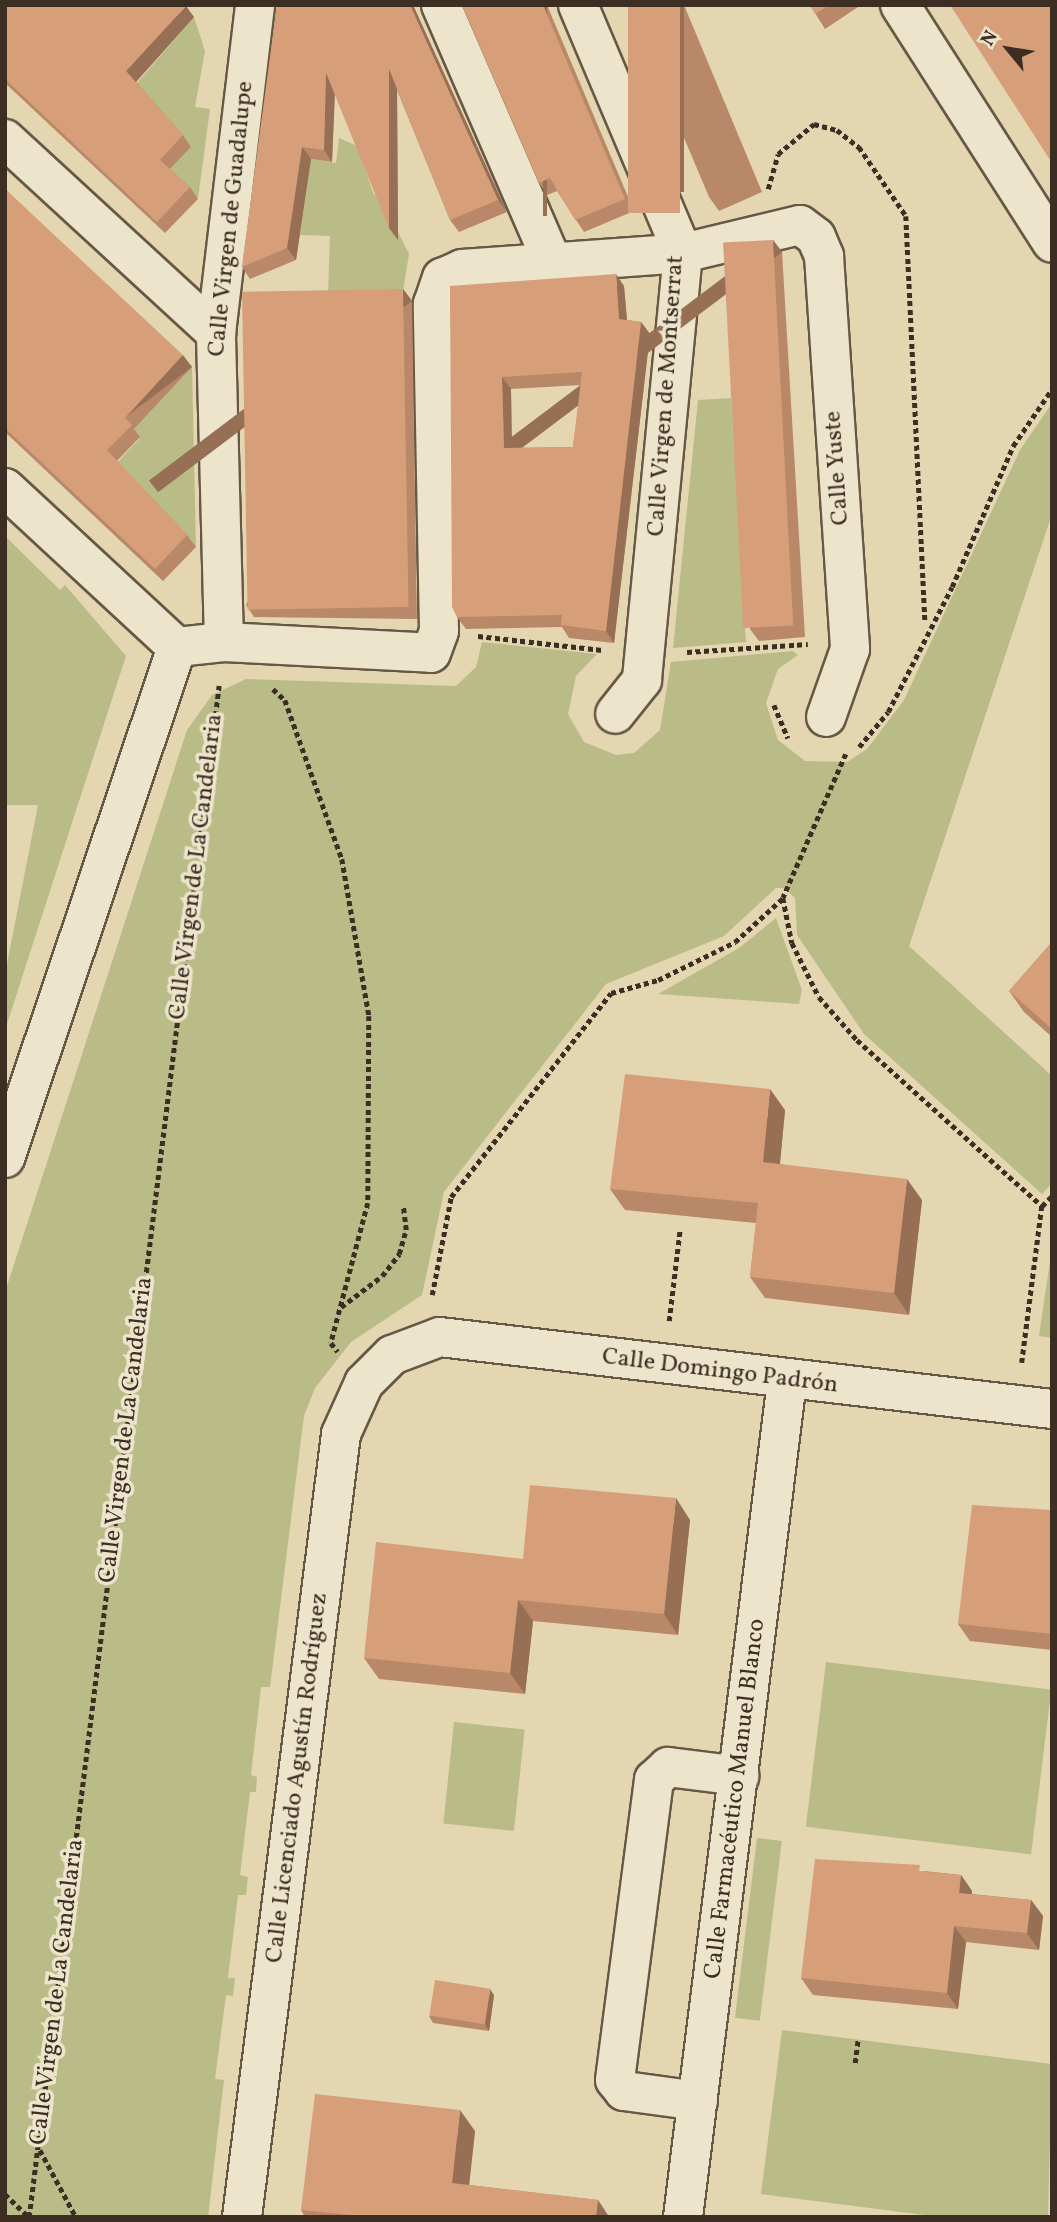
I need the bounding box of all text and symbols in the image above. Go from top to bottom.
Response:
north arrow [973,14,1043,84]
text: N [975,26,1005,51]
street label: Calle Virgen de Guadalupe [203,79,261,359]
street label: Calle Virgen de Montserrat [643,254,691,538]
street label: Calle Yuste [820,409,856,527]
street label: Calle Virgen de La Candelaria [164,712,230,1022]
street label: Calle Virgen de La Candelaria [94,1275,160,1585]
street label: Calle Domingo Padrón [600,1343,840,1401]
street label: Calle Licenciado Agustín Rodríguez [261,1591,335,1965]
street label: Calle Farmacéutico Manuel Blanco [700,1617,772,1981]
street label: Calle Virgen de La Candelaria [25,1837,91,2147]

